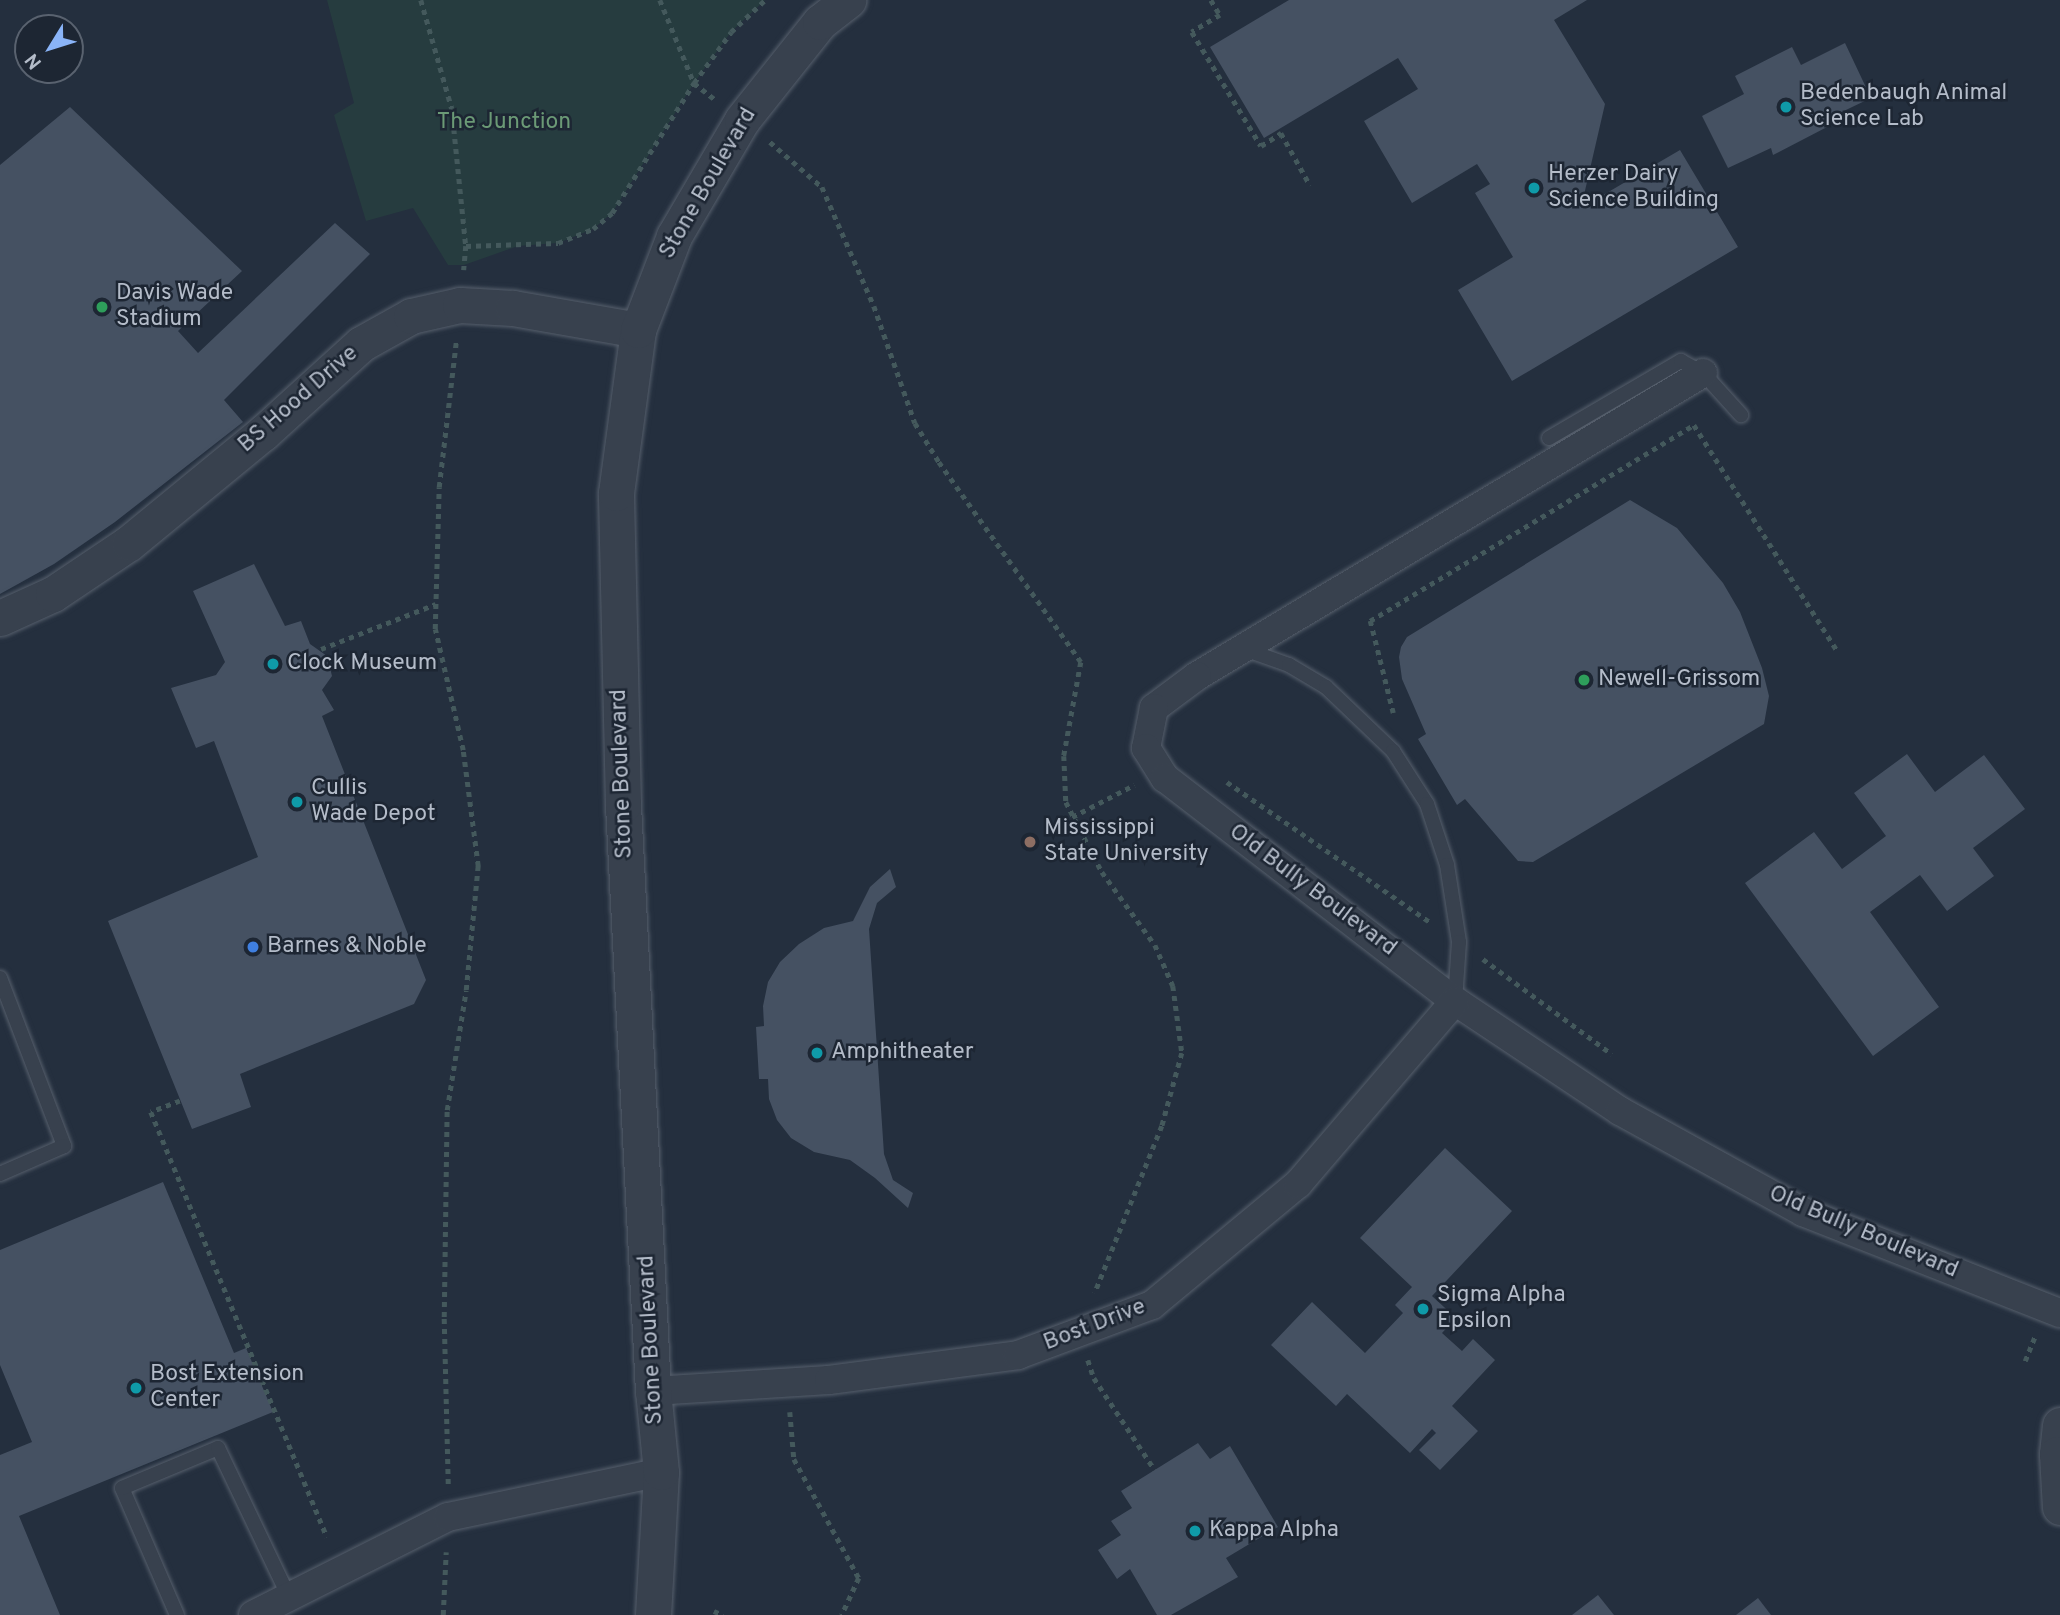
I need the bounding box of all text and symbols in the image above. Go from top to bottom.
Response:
north arrow [14,14,84,84]
text: N [20,48,48,73]
place label: Bedenbaugh Animal Science Lab [1800,80,2008,134]
marker: Bedenbaugh Animal Science Lab [1778,99,1794,115]
street label: Stone Boulevard [655,104,763,264]
park label: The Junction [437,109,571,137]
place label: Herzer Dairy Science Building [1548,161,1719,215]
marker: Herzer Dairy Science Building [1526,180,1542,196]
place label: Davis Wade Stadium [116,280,234,334]
marker: Davis Wade Stadium [94,299,110,315]
street label: BS Hood Drive [233,340,365,460]
place label: Clock Museum [287,650,437,678]
marker: Clock Museum [265,656,281,672]
place label: Newell-Grissom [1598,666,1760,694]
marker: Newell-Grissom [1576,672,1592,688]
street label: Stone Boulevard [606,689,640,859]
place label: Cullis Wade Depot [311,775,436,829]
marker: Cullis Wade Depot [289,794,305,810]
place label: Mississippi State University [1044,815,1209,869]
street label: Old Bully Boulevard [1223,819,1401,963]
marker: Mississippi State University [1022,834,1038,850]
place label: Barnes & Noble [267,933,427,961]
marker: Barnes & Noble [245,939,261,955]
place label: Amphitheater [831,1039,974,1067]
marker: Amphitheater [809,1045,825,1061]
street label: Old Bully Boulevard [1764,1181,1962,1285]
street label: Stone Boulevard [634,1254,670,1426]
place label: Sigma Alpha Epsilon [1437,1282,1567,1336]
street label: Bost Drive [1040,1294,1150,1358]
marker: Sigma Alpha Epsilon [1415,1301,1431,1317]
place label: Bost Extension Center [150,1361,304,1415]
marker: Bost Extension Center [128,1380,144,1396]
place label: Kappa Alpha [1209,1517,1340,1545]
marker: Kappa Alpha [1187,1523,1203,1539]

